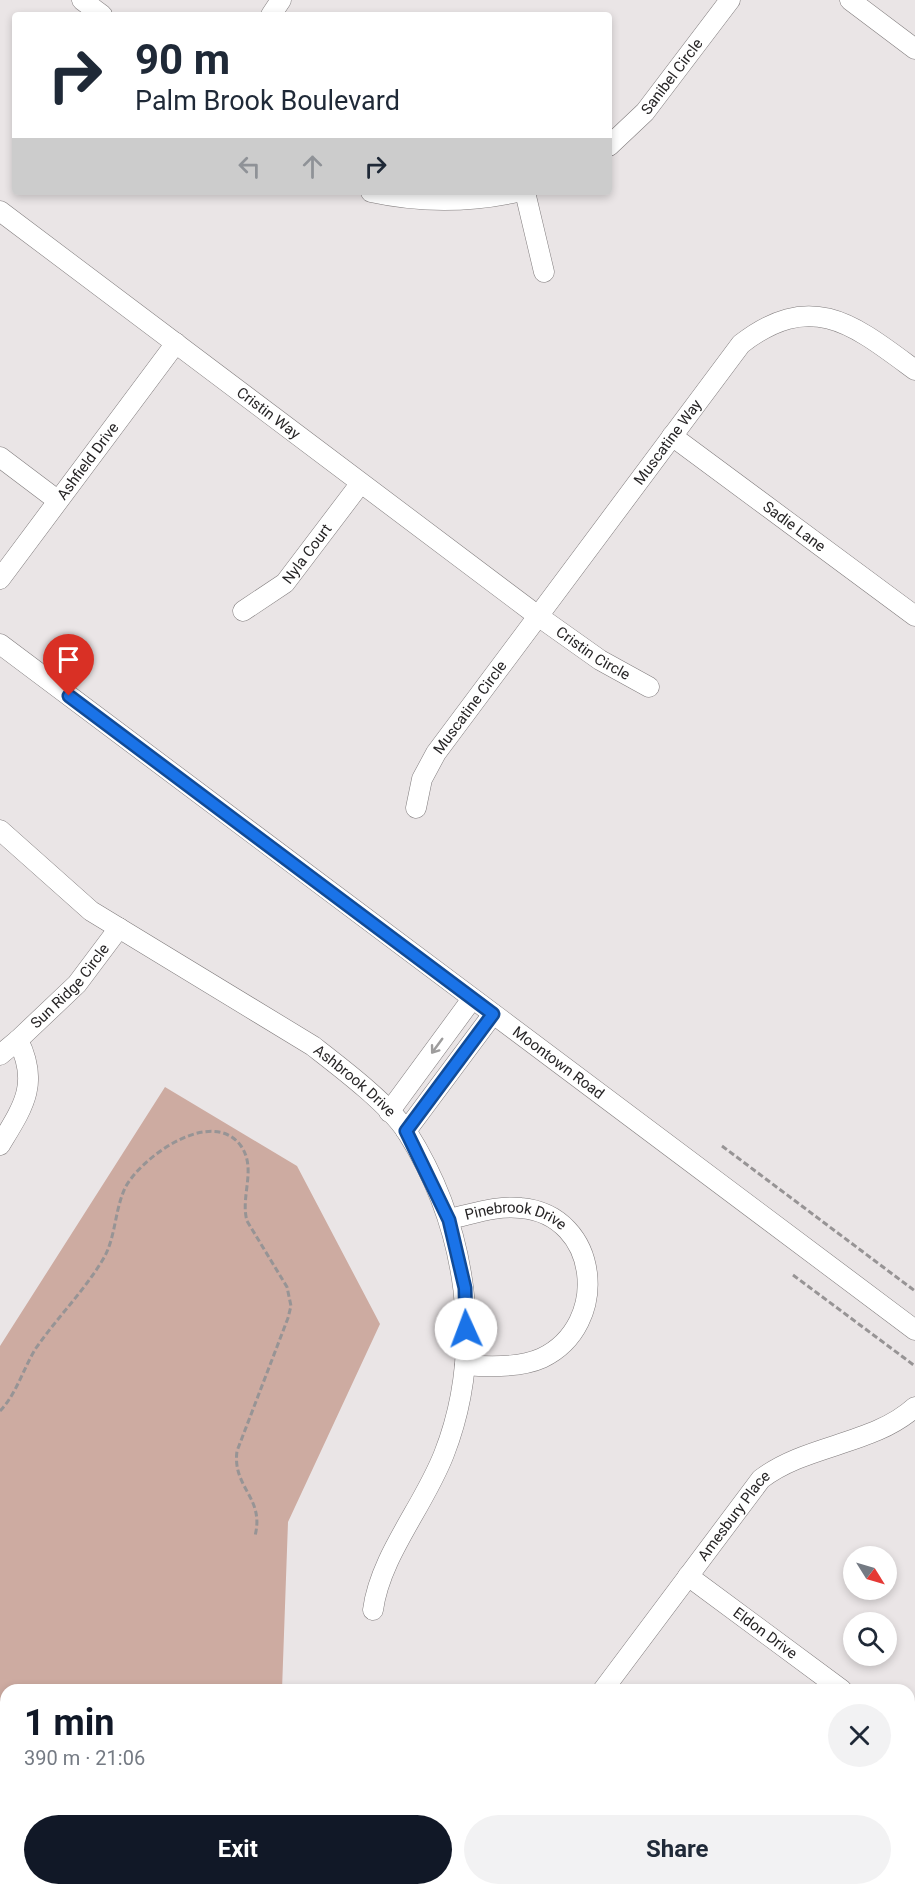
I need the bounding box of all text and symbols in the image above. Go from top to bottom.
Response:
text: 90 m [135,35,230,84]
street label: Sanibel Circle [637,35,706,118]
icon: right [36,36,114,114]
text: Palm Brook Boulevard [135,85,400,117]
icon: left [233,150,266,183]
icon: ahead [296,150,329,183]
icon: right [359,150,392,183]
street label: Cristin Way [233,383,304,443]
street label: Muscatine Way [630,396,706,488]
street label: Ashfield Drive [53,419,123,503]
street label: Sadie Lane [759,497,829,556]
street label: Nyla Court [279,520,336,587]
street label: Cristin Circle [553,623,633,684]
pin [43,634,94,696]
icon: arrive [52,643,85,676]
street label: Muscatine Circle [429,657,511,758]
street label: Sun Ridge Circle [27,940,113,1032]
street label: Moontown Road [509,1023,608,1103]
one-way arrow [431,1038,444,1054]
street label: Ashbrook Drive [310,1041,399,1120]
street label: Pinebrook Drive [463,1198,570,1234]
position arrow [434,1297,498,1361]
street label: Amesbury Place [694,1467,773,1564]
north arrow [843,1546,897,1600]
map controls [843,1546,897,1666]
street label: Eldon Drive [730,1604,801,1663]
button: search [843,1612,897,1666]
text: 1 min [24,1702,115,1744]
button: close [828,1704,891,1767]
text: 390 m · 21:06 [24,1746,145,1770]
button: Exit [24,1815,452,1884]
button: Share [464,1815,891,1884]

